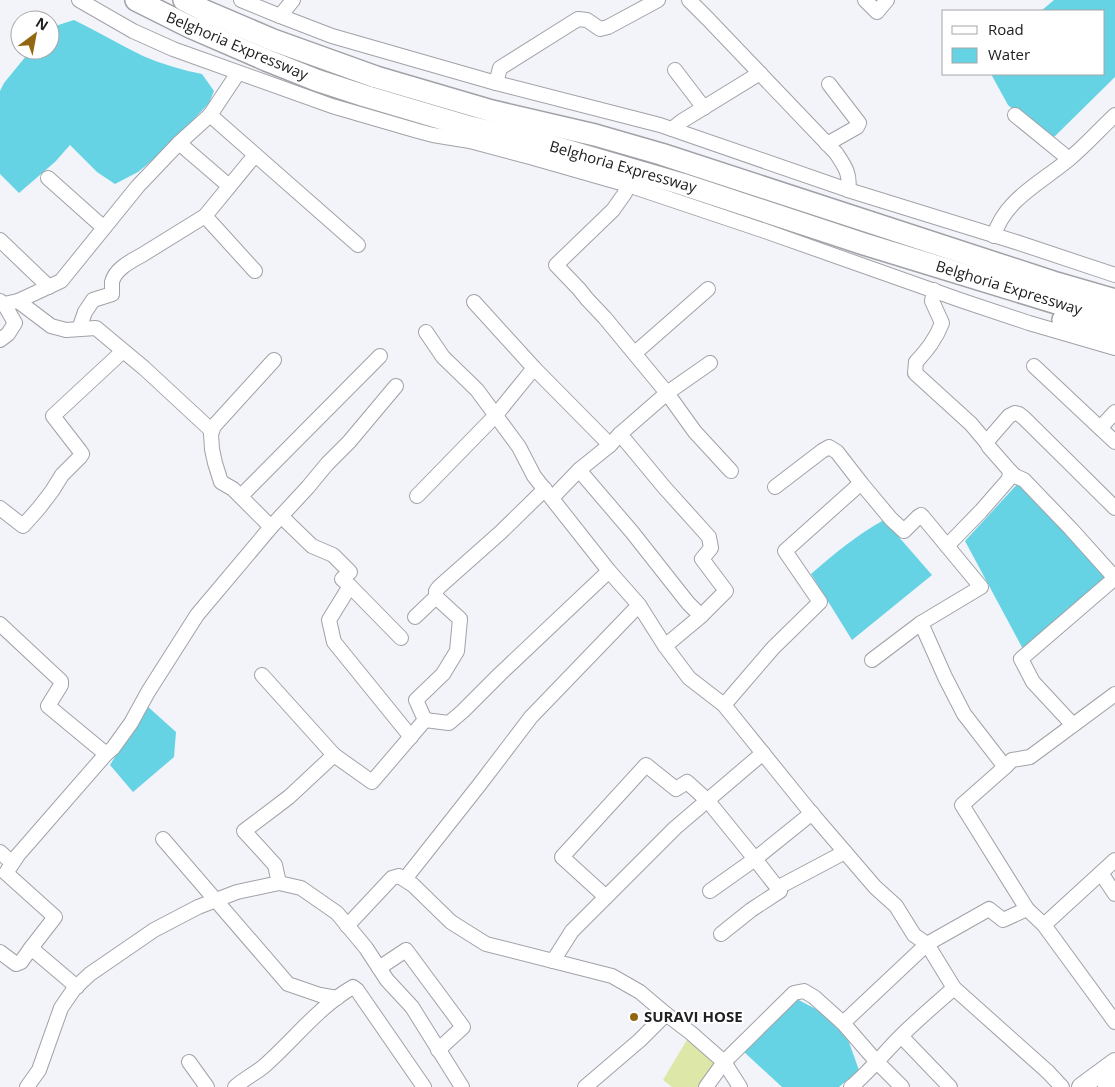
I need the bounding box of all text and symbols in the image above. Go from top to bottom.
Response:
street label: Belghoria Expressway [163,6,312,84]
north arrow [10,10,60,60]
legend [942,10,1105,75]
text: N [32,12,52,35]
text: Road [988,19,1024,39]
text: Water [988,44,1030,64]
street label: Belghoria Expressway [547,135,700,197]
street label: Belghoria Expressway [934,255,1085,319]
place label: SURAVI HOSE [644,1006,743,1026]
marker: SURAVI HOSE [628,1011,640,1023]

